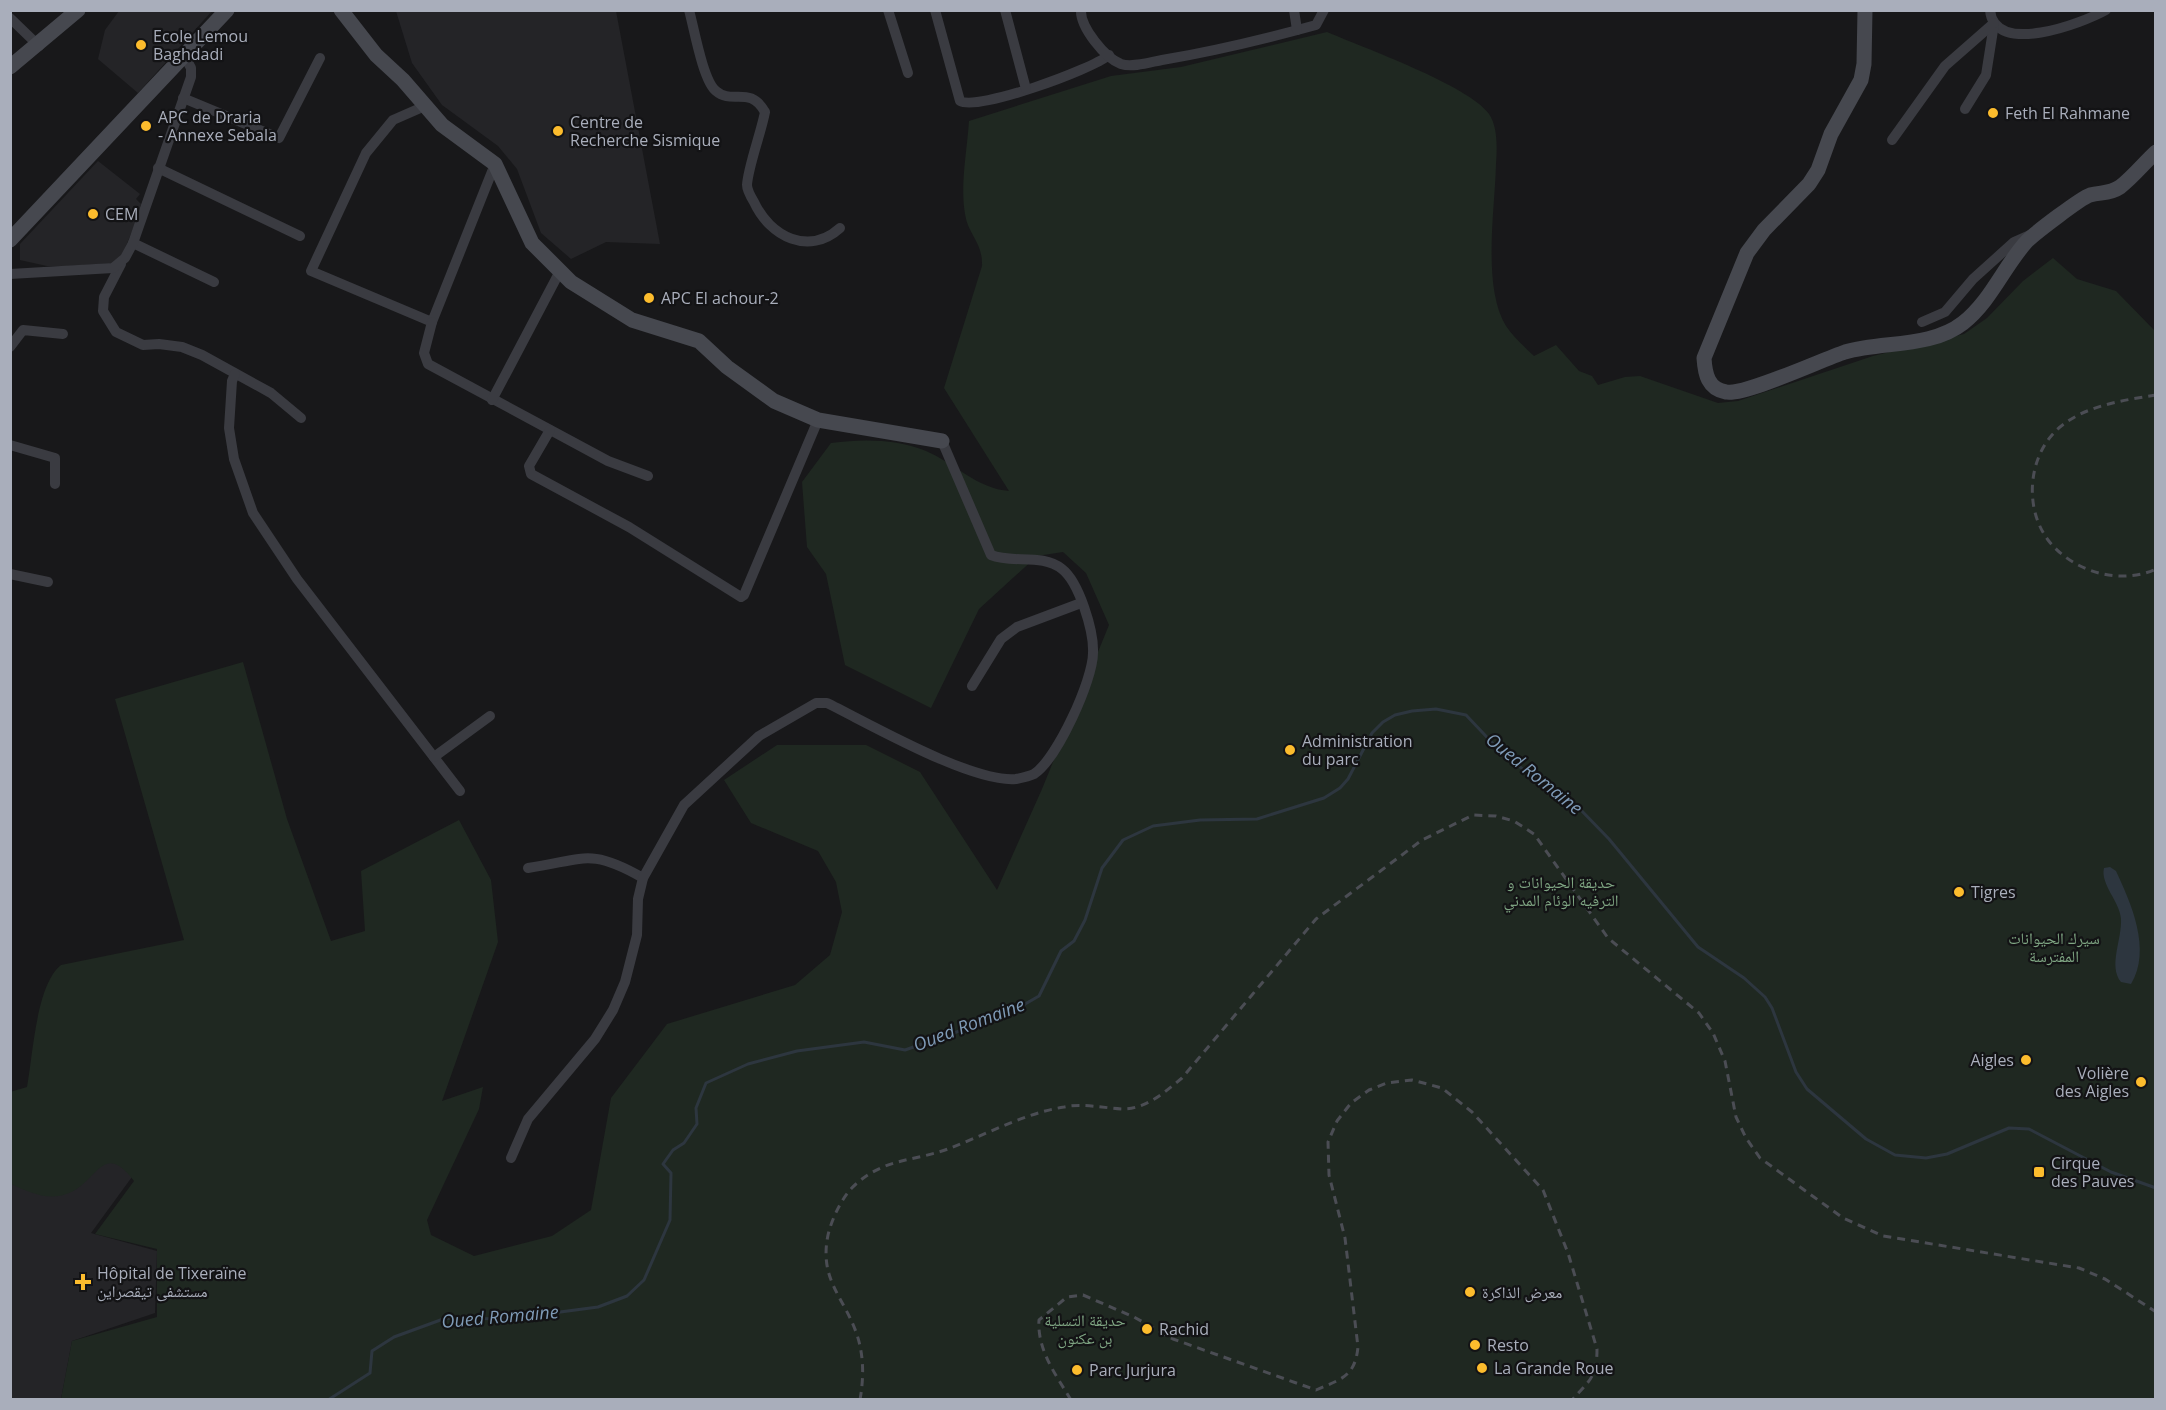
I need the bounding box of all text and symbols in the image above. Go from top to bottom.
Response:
place label: Ecole Lemou Baghdadi [153,25,248,65]
marker: Ecole Lemou Baghdadi [134,38,148,52]
place label: Feth El Rahmane [2005,102,2130,124]
place label: APC de Draria - Annexe Sebala [158,106,277,146]
marker: Feth El Rahmane [1986,106,2000,120]
place label: Centre de Recherche Sismique [570,111,720,151]
marker: APC de Draria - Annexe Sebala [139,119,153,133]
marker: Centre de Recherche Sismique [551,124,565,138]
place label: CEM [105,203,138,225]
marker: CEM [86,207,100,221]
place label: APC El achour-2 [661,287,779,309]
marker: APC El achour-2 [642,291,656,305]
water label: Oued Romaine [1481,727,1588,820]
place label: Administration du parc [1302,730,1413,770]
marker: Administration du parc [1283,743,1297,757]
park label: حديقة الحيوانات و الترفيه الوئام المدني [1503,871,1619,913]
place label: Tigres [1971,881,2016,903]
marker: Tigres [1952,885,1966,899]
park label: سيرك الحيوانات المفترسة [2008,927,2100,967]
water label: Oued Romaine [909,992,1028,1056]
place label: Aigles [1971,1049,2014,1071]
marker: Aigles [2019,1053,2033,1067]
place label: Volière des Aigles [2055,1062,2129,1102]
marker: Volière des Aigles [2134,1075,2148,1089]
place label: Cirque des Pauves [2051,1152,2134,1192]
marker: Cirque des Pauves [2032,1165,2046,1179]
place label: Hôpital de Tixeraïne مستشفى تيقصراين [97,1262,246,1302]
marker: Hôpital de Tixeraïne مستشفى تيقصراين [74,1273,92,1291]
place label: معرض الذاكرة [1482,1281,1562,1303]
marker: معرض الذاكرة [1463,1285,1477,1299]
water label: Oued Romaine [440,1299,560,1333]
park label: حديقة التسلية بن عكنون [1044,1309,1126,1349]
place label: Rachid [1159,1318,1209,1340]
marker: Rachid [1140,1322,1154,1336]
place label: Resto [1487,1334,1529,1356]
marker: Resto [1468,1338,1482,1352]
place label: La Grande Roue [1494,1357,1614,1379]
place label: Parc Jurjura [1089,1359,1176,1381]
marker: La Grande Roue [1475,1361,1489,1375]
marker: Parc Jurjura [1070,1363,1084,1377]

